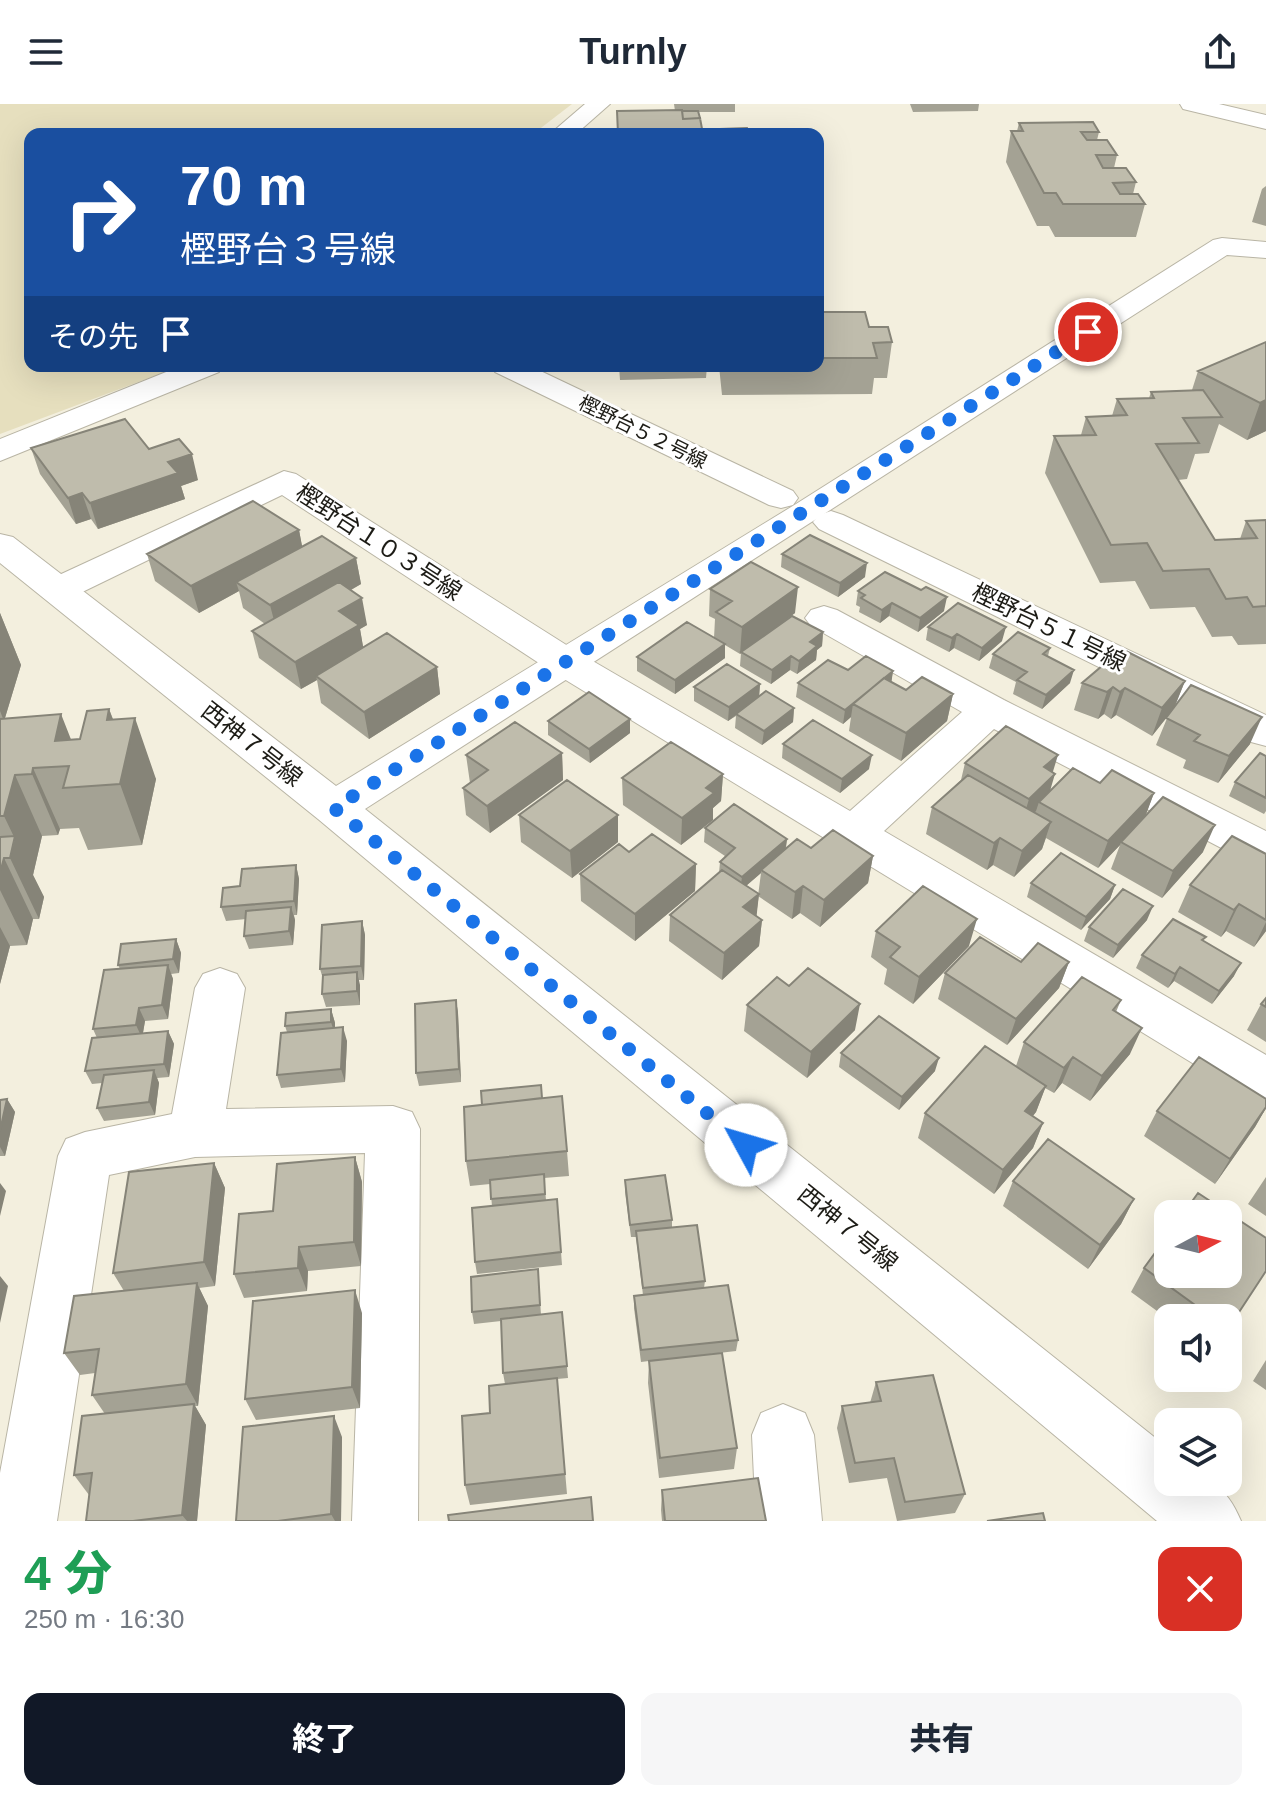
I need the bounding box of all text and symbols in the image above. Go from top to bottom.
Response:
icon: menu [24,30,68,74]
icon: share [1198,30,1242,74]
text: Turnly [579,31,687,72]
text: 70 m [180,154,308,217]
icon: right [48,160,152,264]
text: 樫野台３号線 [180,229,396,270]
pin [1054,298,1122,366]
icon: arrive [1066,310,1110,354]
icon: arrive [154,312,198,356]
text: その先 [48,320,138,353]
street label: 樫野台５２号線 [575,391,711,473]
street label: 樫野台１０３号線 [291,478,467,606]
street label: 樫野台５１号線 [968,578,1130,676]
street label: 西神７号線 [196,696,308,792]
position arrow [704,1103,788,1187]
street label: 西神７号線 [793,1180,903,1276]
north arrow [1154,1200,1242,1288]
map controls [1154,1200,1242,1496]
button: sound [1154,1304,1242,1392]
button: layers [1154,1408,1242,1496]
text: 4 分 [24,1547,112,1600]
button: close [1158,1547,1242,1631]
text: 250 m · 16:30 [24,1604,184,1634]
button: 終了 [24,1693,625,1785]
button: 共有 [641,1693,1242,1785]

